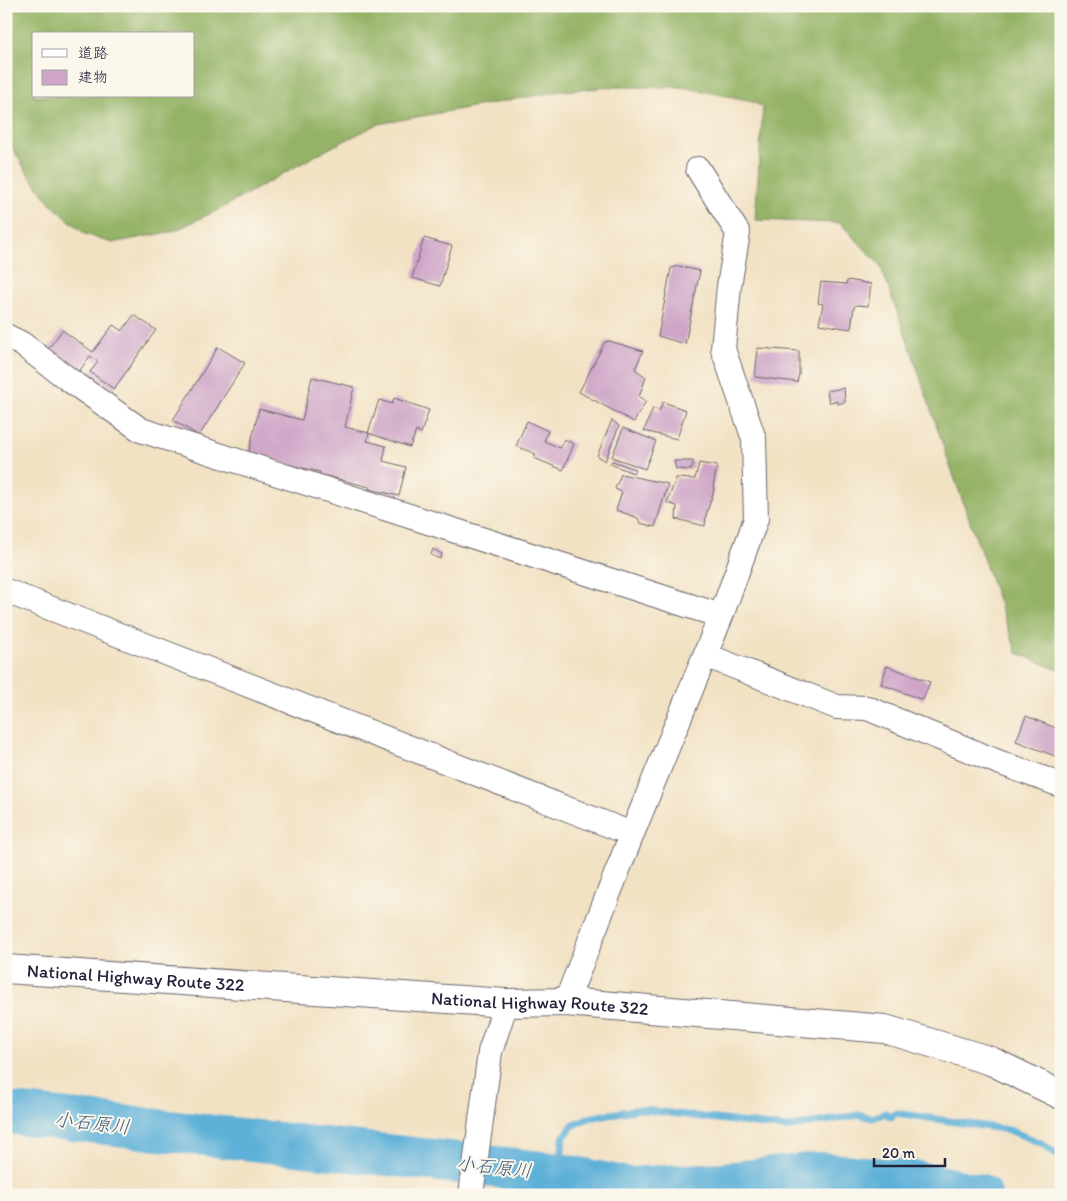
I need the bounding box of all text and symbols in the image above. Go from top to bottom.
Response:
legend [32,32,195,98]
text: 道路 [78,44,108,62]
text: 建物 [78,68,108,86]
street label: National Highway Route 322 [26,959,246,996]
street label: National Highway Route 322 [430,987,650,1020]
water label: 小石原川 [53,1108,131,1138]
scale bar [874,1136,946,1168]
text: 20 m [882,1144,916,1162]
water label: 小石原川 [455,1152,533,1182]

